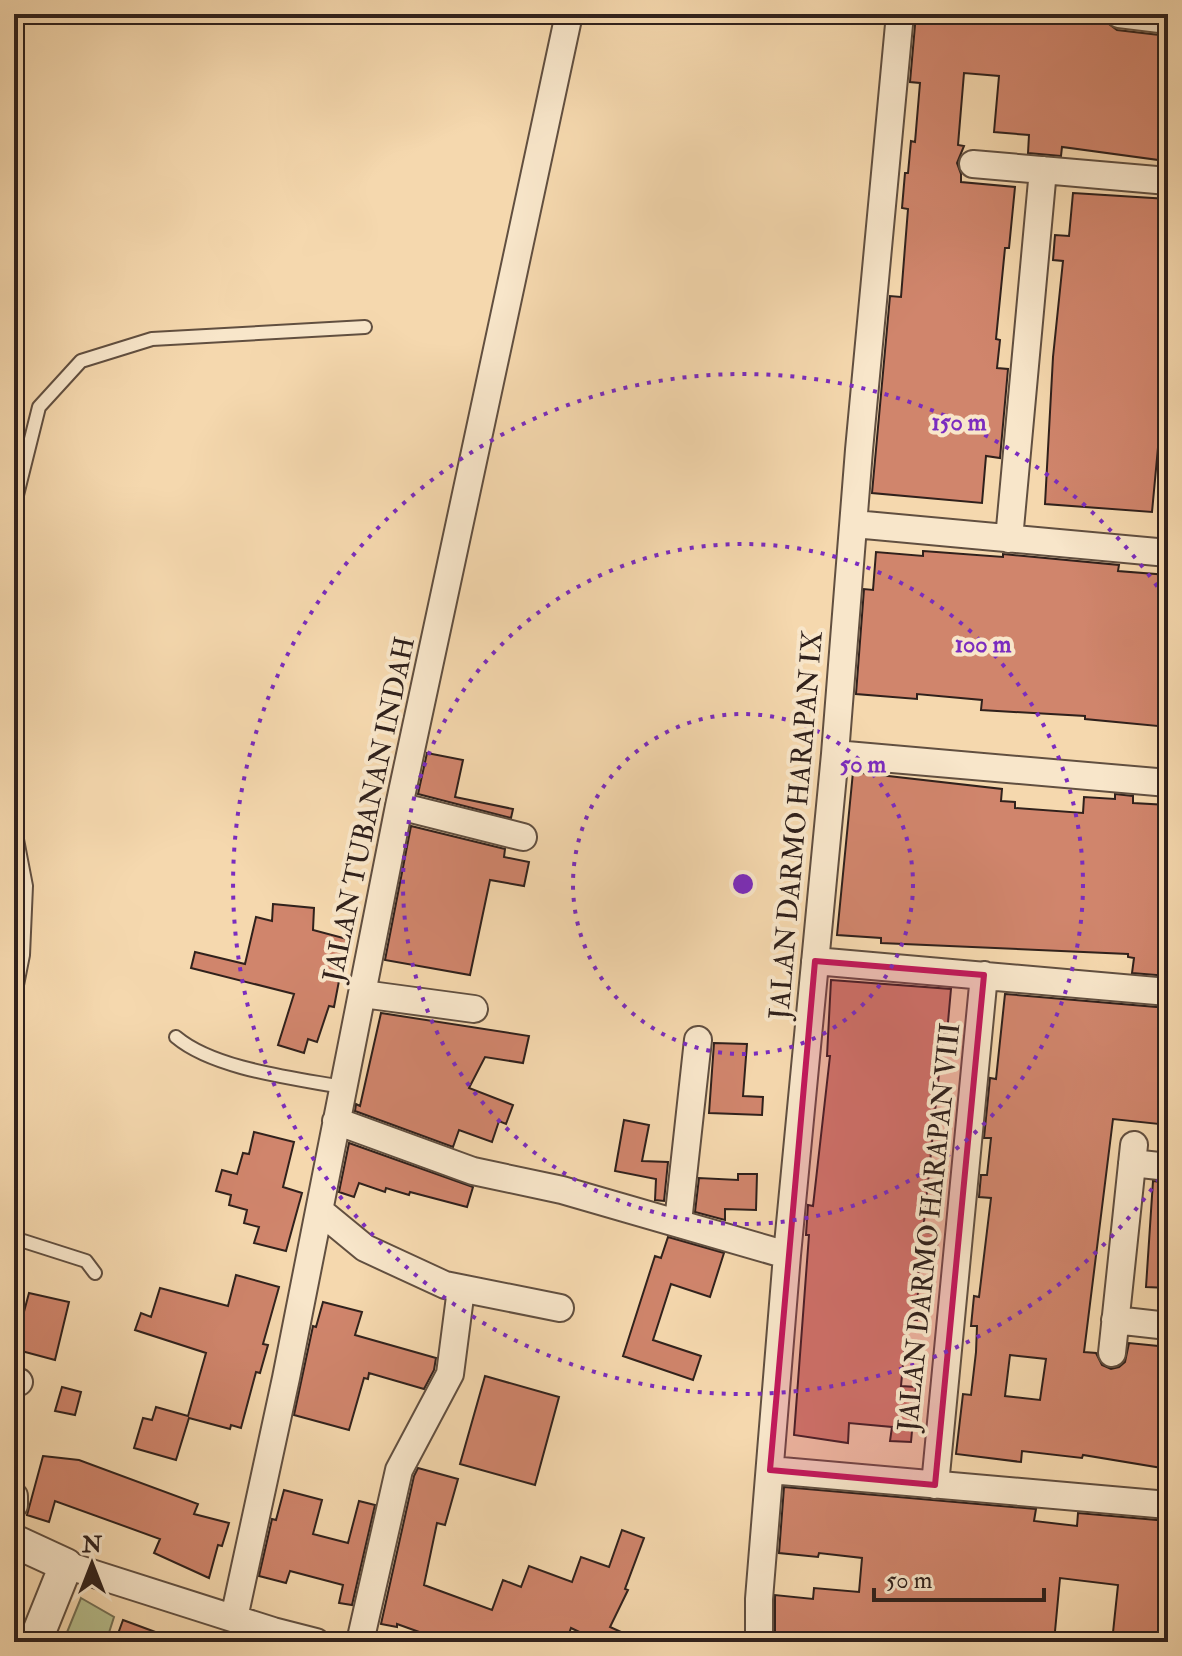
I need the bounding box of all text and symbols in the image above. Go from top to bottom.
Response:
text: 150 m [932,407,987,438]
street label: JALAN DARMO HARAPAN IX [762,629,831,1022]
text: 100 m [955,629,1012,660]
street label: JALAN TUBANAN INDAH [316,634,423,986]
text: 50 m [840,749,887,780]
centre of rings [729,870,757,898]
street label: JALAN DARMO HARAPAN VIII [891,1021,968,1434]
north arrow [52,1524,132,1604]
text: N [81,1531,102,1559]
scale bar [874,1552,1044,1602]
text: 50 m [886,1565,933,1596]

